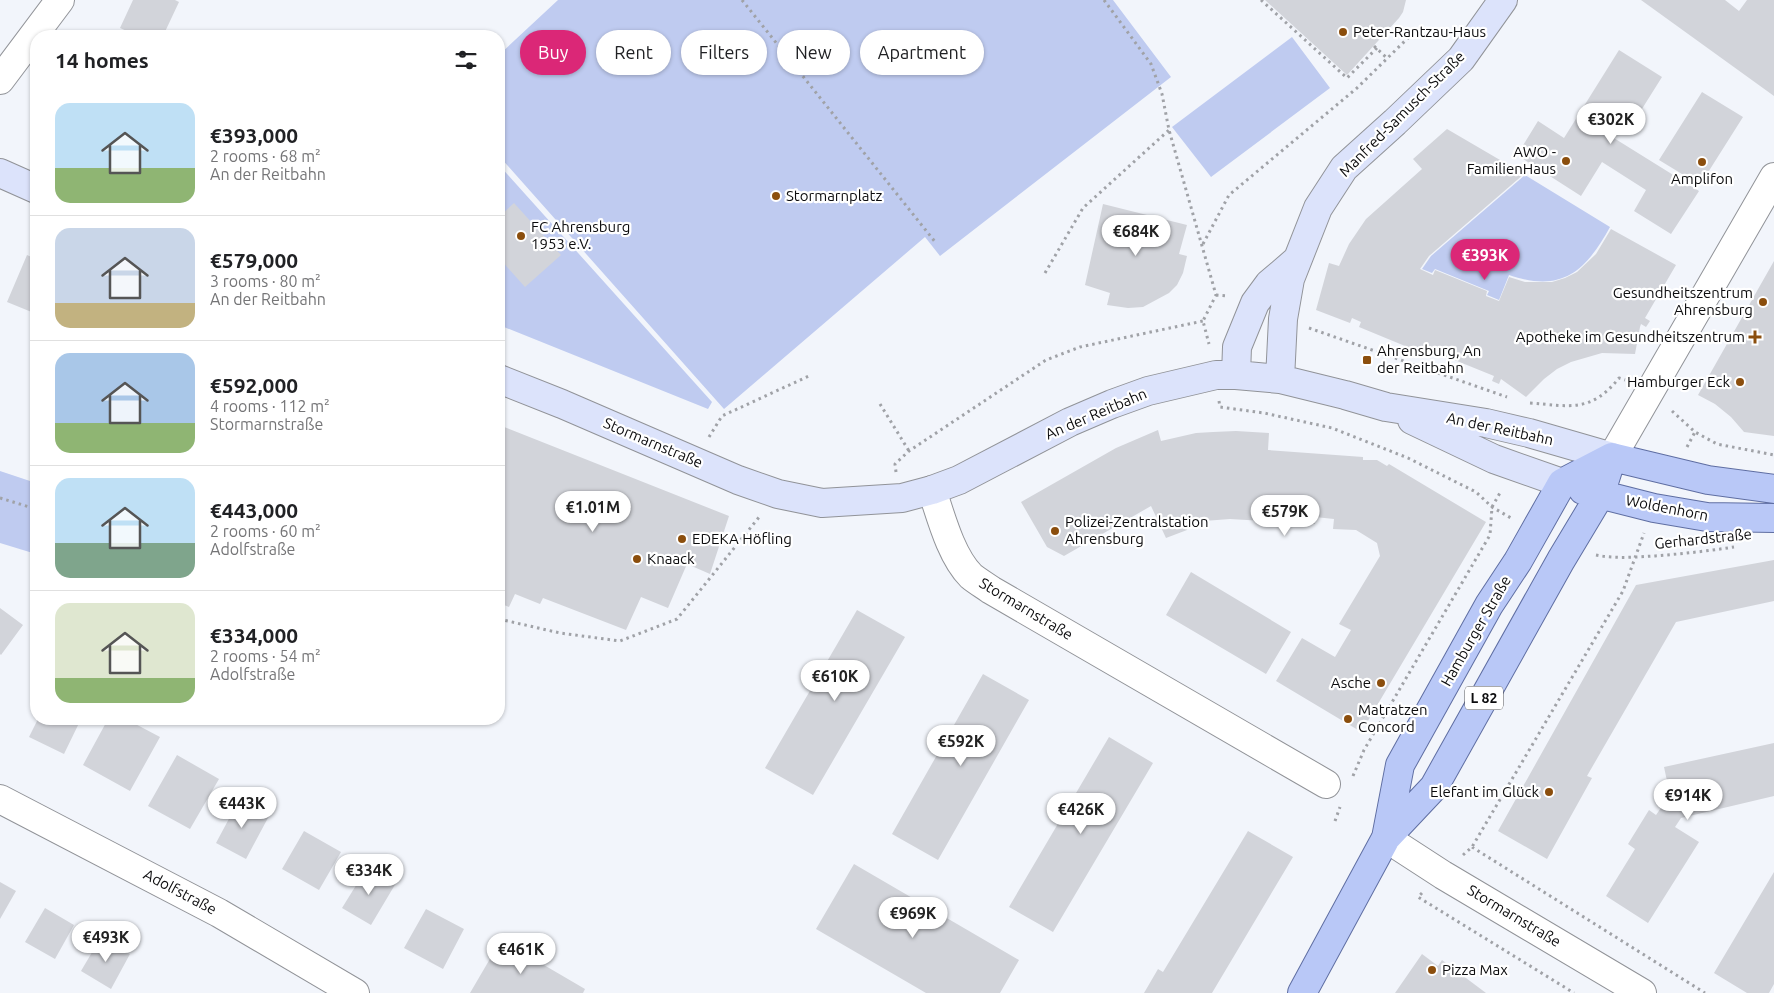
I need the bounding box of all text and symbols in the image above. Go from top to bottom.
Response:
place label: Peter-Rantzau-Haus [1353,23,1486,40]
marker: Peter-Rantzau-Haus [1337,26,1349,38]
chip: Buy [520,30,586,75]
chip: Rent [596,30,671,75]
chip: Filters [681,30,767,75]
chip: New [777,30,850,75]
chip: Apartment [860,30,984,75]
icon: filters [452,46,480,74]
text: 14 homes [55,48,149,72]
street label: Manfred-Samusch-Straße [1336,48,1468,180]
pin: €302K [1576,102,1646,145]
text: €302K [1588,110,1634,128]
icon: home [95,123,155,183]
text: €393,000 [210,123,298,147]
place label: AWO - FamilienHaus [1467,143,1556,177]
text: 2 rooms · 68 m² [210,147,321,165]
marker: AWO - FamilienHaus [1560,155,1572,167]
marker: Amplifon [1696,156,1708,168]
text: An der Reitbahn [210,165,326,183]
place label: Amplifon [1671,170,1733,187]
place label: Stormarnplatz [786,187,882,204]
marker: Stormarnplatz [770,190,782,202]
pin: €684K [1101,214,1171,257]
place label: FC Ahrensburg 1953 e.V. [531,218,630,252]
text: €684K [1113,222,1159,240]
marker: FC Ahrensburg 1953 e.V. [515,230,527,242]
pin: €393K [1450,238,1520,281]
text: €393K [1462,246,1508,264]
icon: home [95,248,155,308]
text: €579,000 [210,248,298,272]
text: 3 rooms · 80 m² [210,272,321,290]
place label: Gesundheitszentrum Ahrensburg [1613,284,1753,318]
text: An der Reitbahn [210,290,326,308]
marker: Gesundheitszentrum Ahrensburg [1757,296,1769,308]
place label: Apotheke im Gesundheitszentrum [1516,328,1745,345]
marker: Apotheke im Gesundheitszentrum [1749,331,1761,343]
place label: Ahrensburg, An der Reitbahn [1377,342,1481,376]
marker: Ahrensburg, An der Reitbahn [1361,354,1373,366]
icon: home [95,373,155,433]
text: €592,000 [210,373,298,397]
place label: Hamburger Eck [1627,373,1730,390]
marker: Hamburger Eck [1734,376,1746,388]
street label: An der Reitbahn [1042,384,1149,443]
text: 4 rooms · 112 m² [210,397,330,415]
street label: An der Reitbahn [1445,409,1555,448]
street label: Stormarnstraße [601,414,705,471]
text: Stormarnstraße [210,415,323,433]
pin: €1.01M [552,490,634,533]
street label: Woldenhorn [1624,491,1710,524]
pin: €579K [1250,494,1320,537]
icon: home [95,498,155,558]
text: €443,000 [210,498,298,522]
text: €1.01M [566,498,620,516]
text: €579K [1262,502,1308,520]
place label: Polizei-Zentralstation Ahrensburg [1065,513,1209,547]
text: 2 rooms · 60 m² [210,522,321,540]
marker: Polizei-Zentralstation Ahrensburg [1049,525,1061,537]
street label: Gerhardstraße [1653,525,1752,552]
place label: EDEKA Höfling [692,530,792,547]
marker: EDEKA Höfling [676,533,688,545]
text: Adolfstraße [210,540,295,558]
place label: Knaack [647,550,695,567]
marker: Knaack [631,553,643,565]
street label: Hamburger Straße [1437,573,1514,689]
street label: Stormarnstraße [976,574,1076,643]
icon: home [95,623,155,683]
text: €334,000 [210,623,298,647]
text: 2 rooms · 54 m² [210,647,321,665]
pin: €610K [800,660,870,702]
text: Adolfstraße [210,665,295,683]
text: €610K [812,667,858,685]
place label: Asche [1331,674,1371,691]
marker: Asche [1375,677,1387,689]
road number: L 82 [1465,686,1503,710]
place label: Matratzen Concord [1358,701,1428,735]
marker: Matratzen Concord [1342,713,1354,725]
pin: €592K [926,724,996,767]
text: €592K [938,732,984,750]
pin: €914K [1653,778,1723,821]
place label: Elefant im Glück [1430,783,1539,800]
pin: €443K [207,786,277,829]
marker: Elefant im Glück [1543,786,1555,798]
text: €914K [1665,786,1711,804]
pin: €426K [1046,792,1116,835]
text: €443K [219,794,265,812]
text: €426K [1058,800,1104,818]
pin: €334K [334,854,404,896]
text: €334K [346,861,392,879]
street label: Adolfstraße [141,865,220,918]
street label: Stormarnstraße [1464,881,1564,950]
pin: €969K [878,896,948,939]
text: €969K [890,904,936,922]
pin: €493K [71,920,141,963]
text: €493K [83,928,129,946]
pin: €461K [486,932,556,975]
text: €461K [498,940,544,958]
place label: Pizza Max [1442,961,1508,978]
marker: Pizza Max [1426,964,1438,976]

